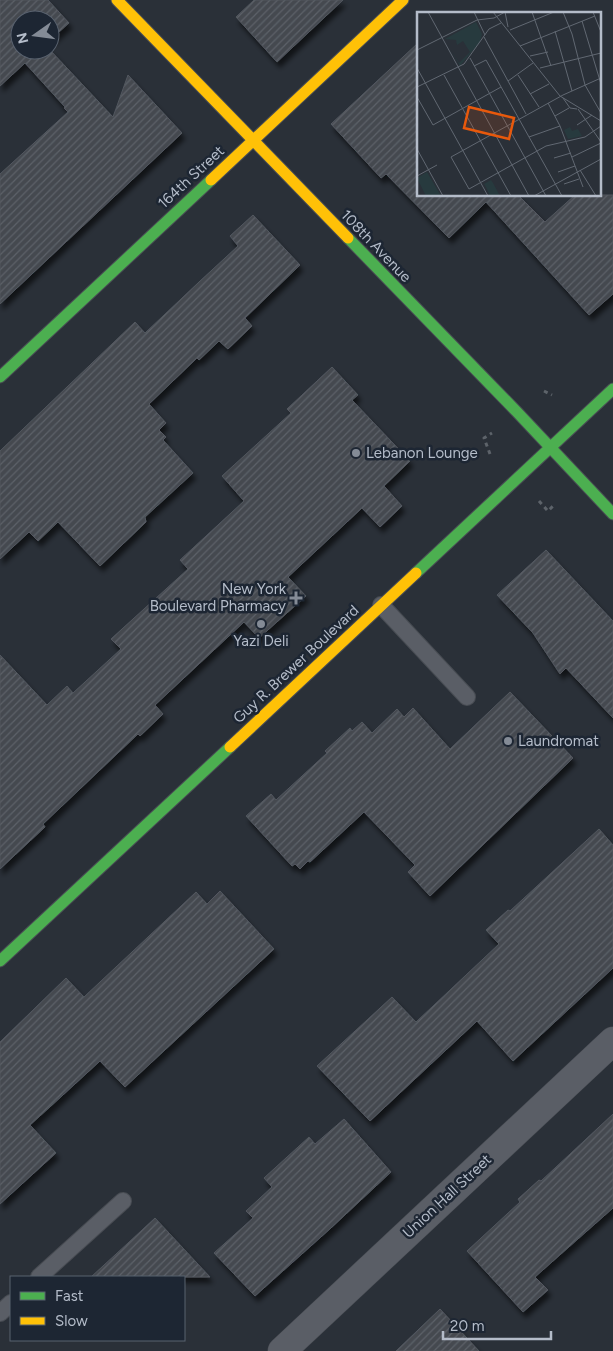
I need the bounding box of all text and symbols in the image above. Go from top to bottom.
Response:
north arrow [10,10,60,60]
inset map [417,12,600,196]
text: N [13,31,32,45]
street label: 164th Street [154,142,228,212]
street label: 108th Avenue [337,206,415,286]
place label: Lebanon Lounge [366,444,478,462]
marker: Lebanon Lounge [350,447,362,459]
place label: New York Boulevard Pharmacy [150,580,287,615]
marker: New York Boulevard Pharmacy [290,592,302,604]
street label: Guy R. Brewer Boulevard [230,601,362,727]
marker: Yazi Deli [255,618,267,630]
place label: Yazi Deli [233,632,289,650]
place label: Laundromat [518,732,599,750]
marker: Laundromat [502,735,514,747]
street label: Union Hall Street [399,1150,495,1242]
legend [10,1276,185,1341]
text: Fast [55,1287,84,1305]
scale bar [443,1308,550,1340]
text: Slow [55,1312,88,1330]
text: 20 m [450,1317,484,1335]

